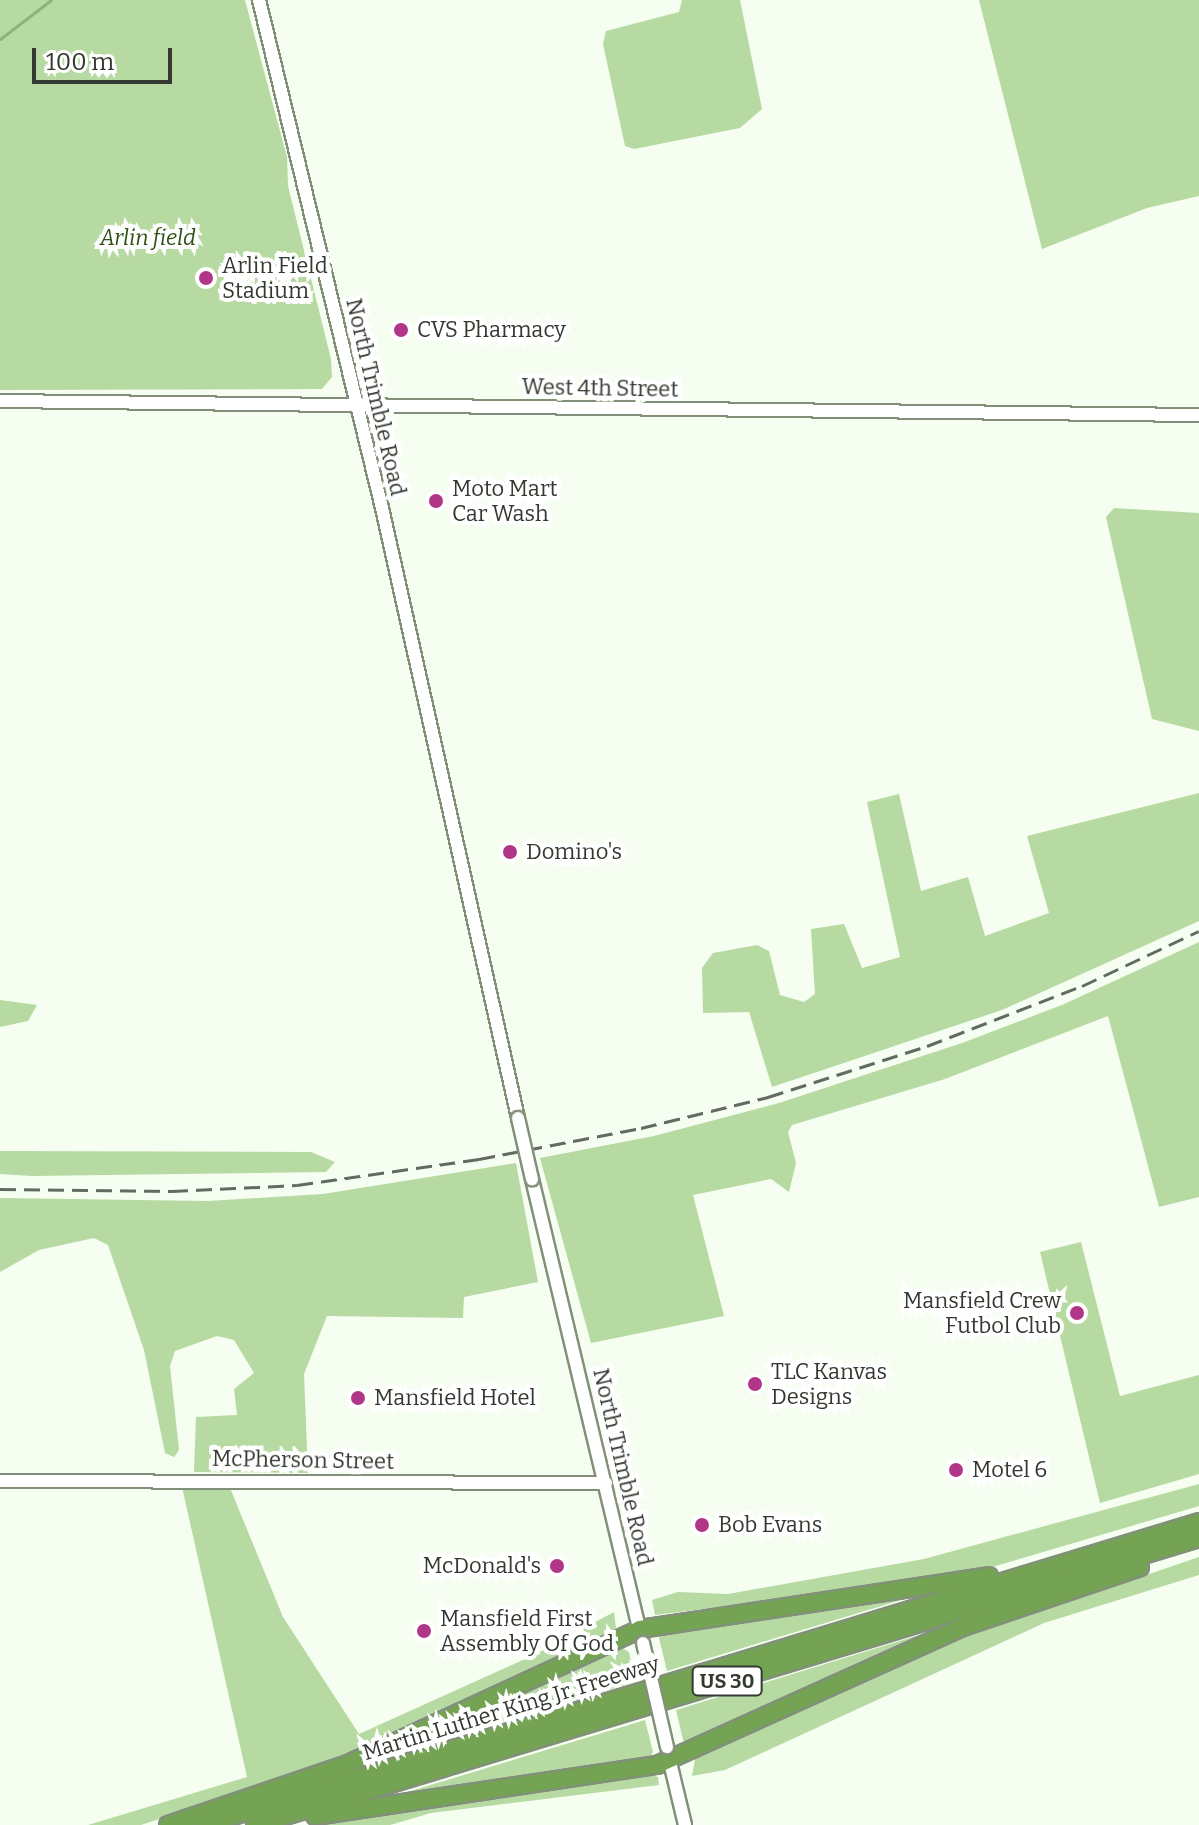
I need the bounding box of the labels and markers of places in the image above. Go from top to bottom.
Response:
place label: Arlin Field Stadium [222,252,328,304]
marker: Arlin Field Stadium [197,269,215,287]
place label: CVS Pharmacy [417,317,566,343]
marker: CVS Pharmacy [392,321,410,339]
place label: Moto Mart Car Wash [452,475,558,526]
marker: Moto Mart Car Wash [427,492,445,510]
place label: Domino's [526,839,622,865]
marker: Domino's [501,843,519,861]
place label: Mansfield Crew Futbol Club [903,1287,1061,1338]
marker: Mansfield Crew Futbol Club [1068,1304,1086,1322]
place label: TLC Kanvas Designs [771,1358,887,1410]
marker: TLC Kanvas Designs [746,1375,764,1393]
place label: Mansfield Hotel [374,1385,536,1411]
marker: Mansfield Hotel [349,1389,367,1407]
place label: Motel 6 [972,1457,1047,1483]
marker: Motel 6 [947,1461,965,1479]
place label: Bob Evans [718,1512,822,1538]
marker: Bob Evans [693,1516,711,1534]
place label: McDonald's [423,1553,541,1579]
marker: McDonald's [548,1557,566,1575]
place label: Mansfield First Assembly Of God [440,1605,614,1656]
marker: Mansfield First Assembly Of God [415,1622,433,1640]

